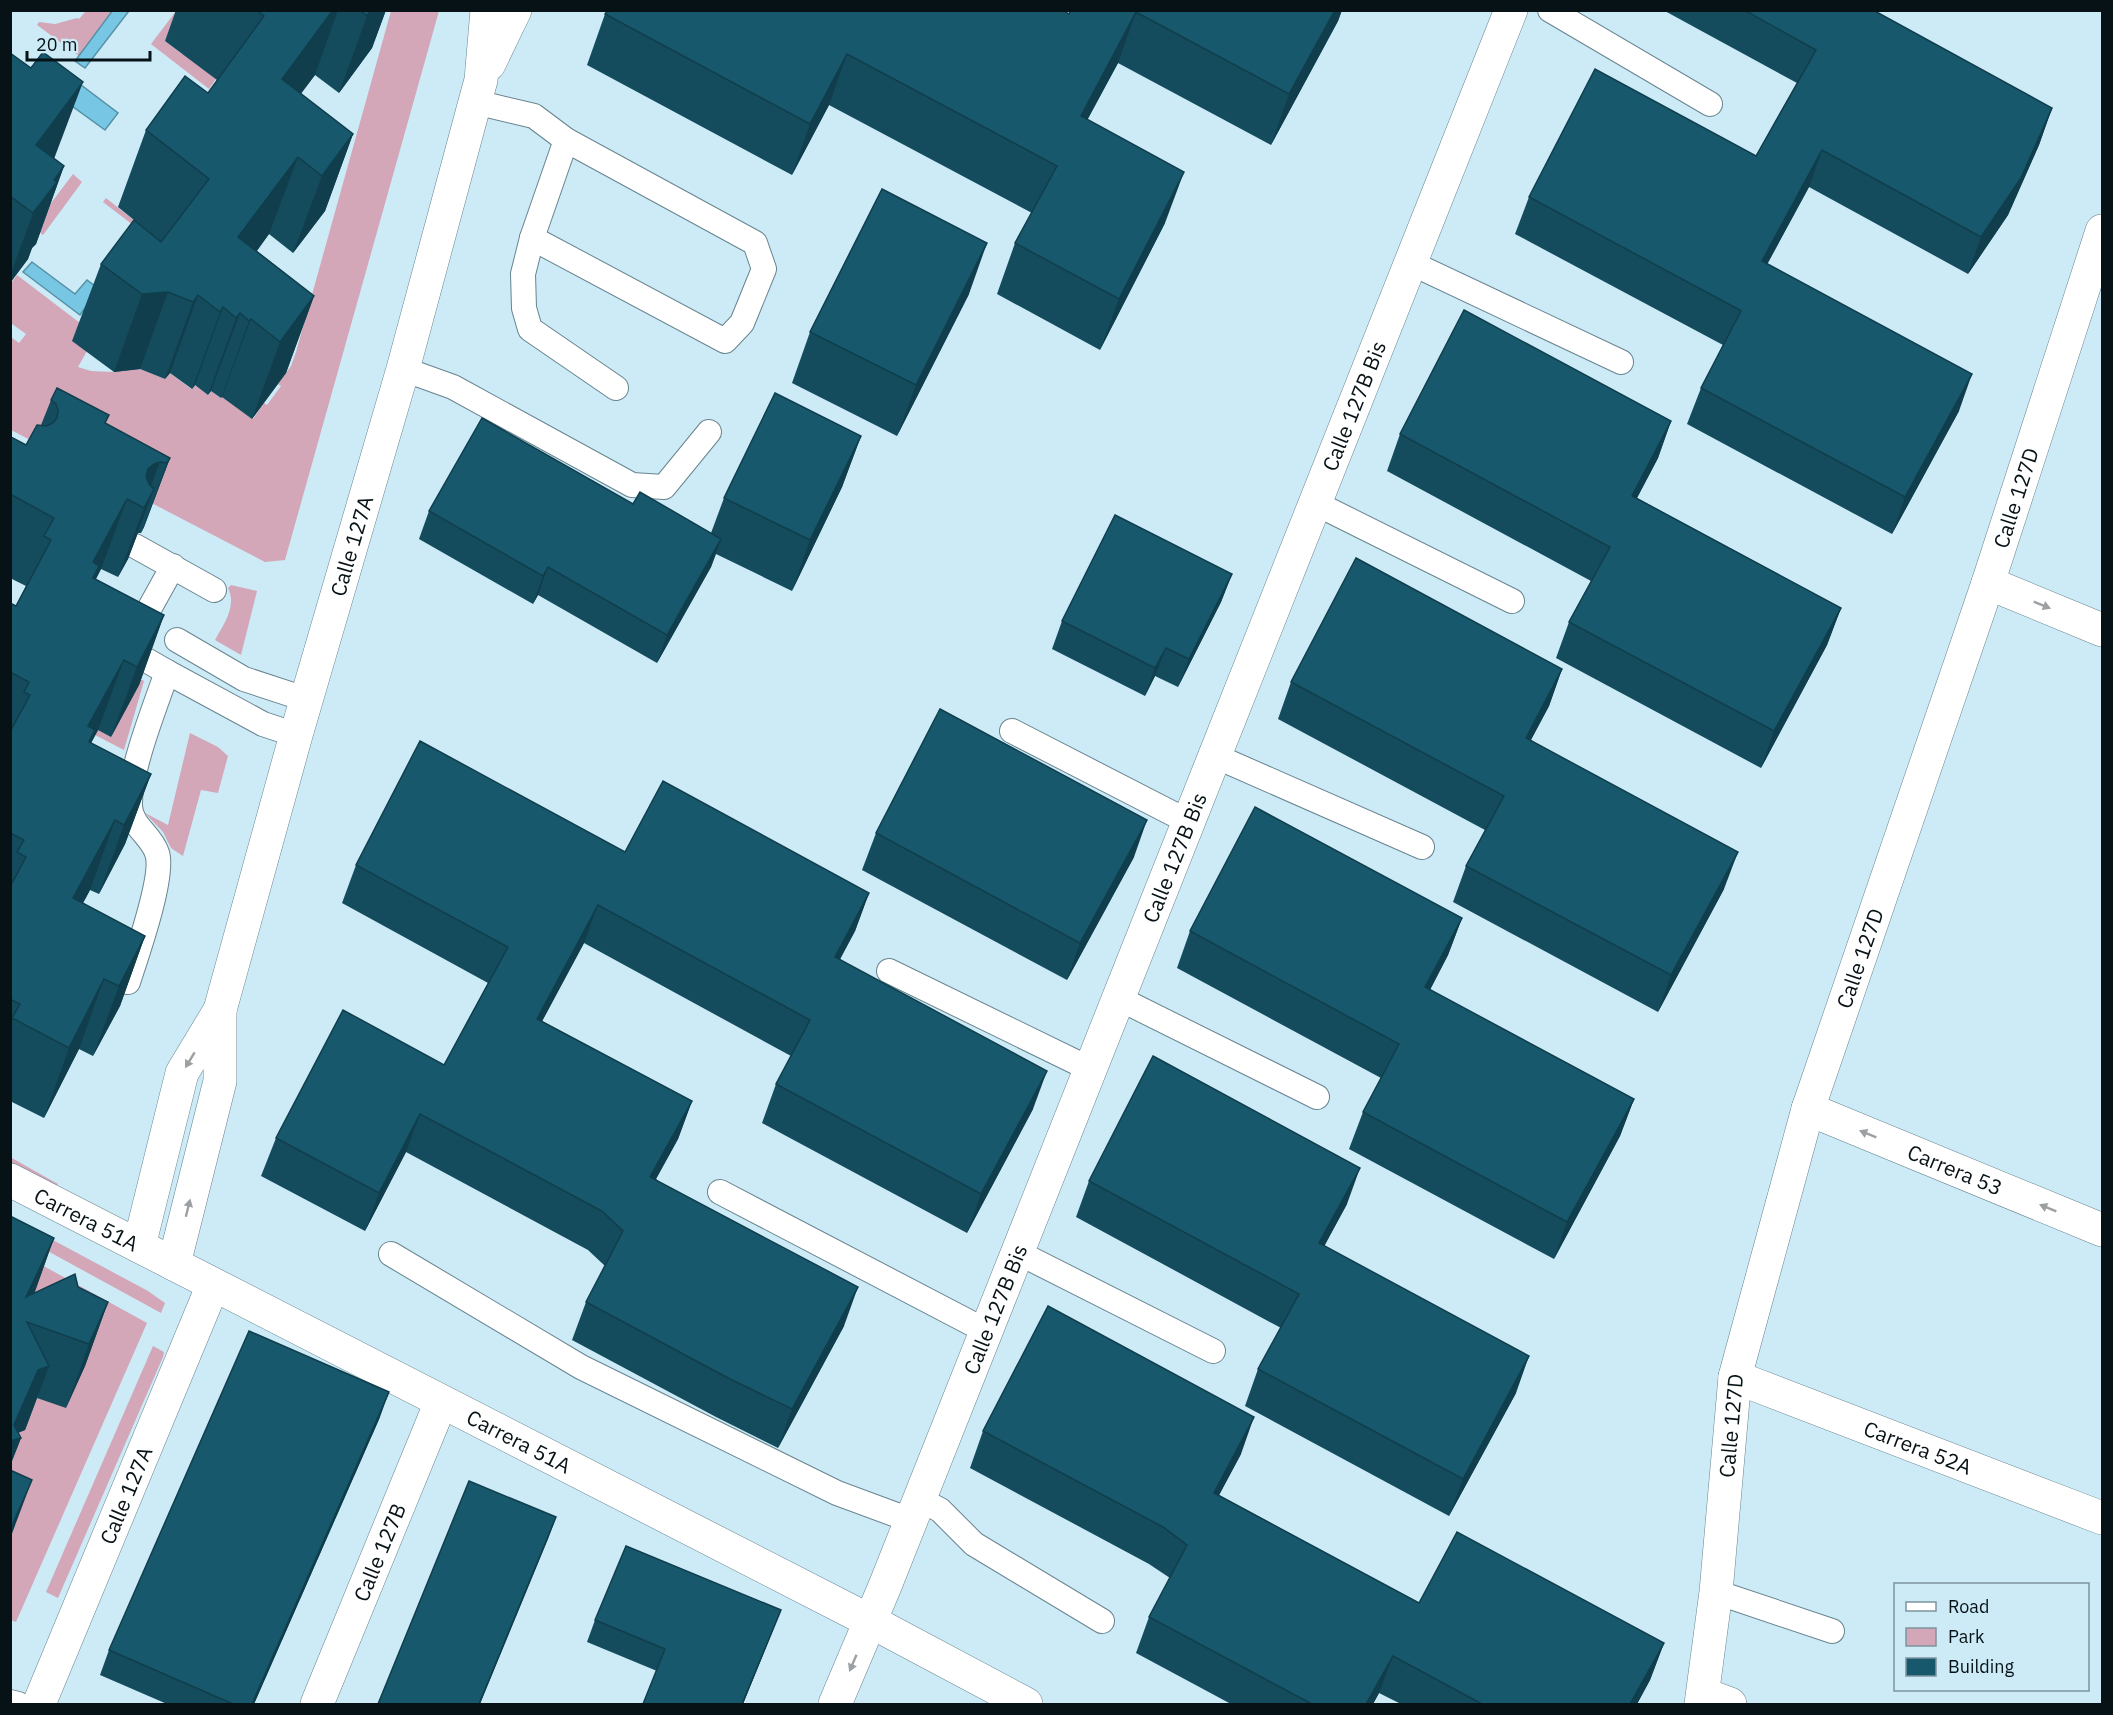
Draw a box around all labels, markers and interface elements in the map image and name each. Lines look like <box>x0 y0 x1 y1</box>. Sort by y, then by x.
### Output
scale bar <box>27 24 150 62</box>
text: 20 m <box>36 33 78 56</box>
street label: Calle 127B Bis <box>1315 337 1392 475</box>
street label: Calle 127D <box>1986 444 2045 552</box>
street label: Calle 127A <box>323 492 379 599</box>
one-way arrow <box>2033 601 2051 610</box>
street label: Calle 127B Bis <box>1136 788 1213 927</box>
street label: Calle 127D <box>1830 904 1890 1012</box>
one-way arrow <box>184 1052 195 1068</box>
one-way arrow <box>1859 1129 1877 1138</box>
street label: Carrera 53 <box>1903 1138 2007 1202</box>
street label: Carrera 51A <box>30 1181 143 1258</box>
one-way arrow <box>184 1198 194 1217</box>
one-way arrow <box>2039 1203 2057 1213</box>
street label: Calle 127B Bis <box>957 1240 1033 1378</box>
street label: Calle 127D <box>1712 1373 1749 1479</box>
street label: Carrera 51A <box>462 1403 576 1479</box>
street label: Carrera 52A <box>1860 1414 1976 1481</box>
street label: Calle 127A <box>93 1442 158 1548</box>
street label: Calle 127B <box>347 1499 412 1606</box>
legend <box>1894 1583 2089 1691</box>
text: Road <box>1948 1595 1989 1618</box>
text: Park <box>1948 1625 1985 1648</box>
one-way arrow <box>848 1654 857 1672</box>
text: Building <box>1948 1655 2015 1678</box>

